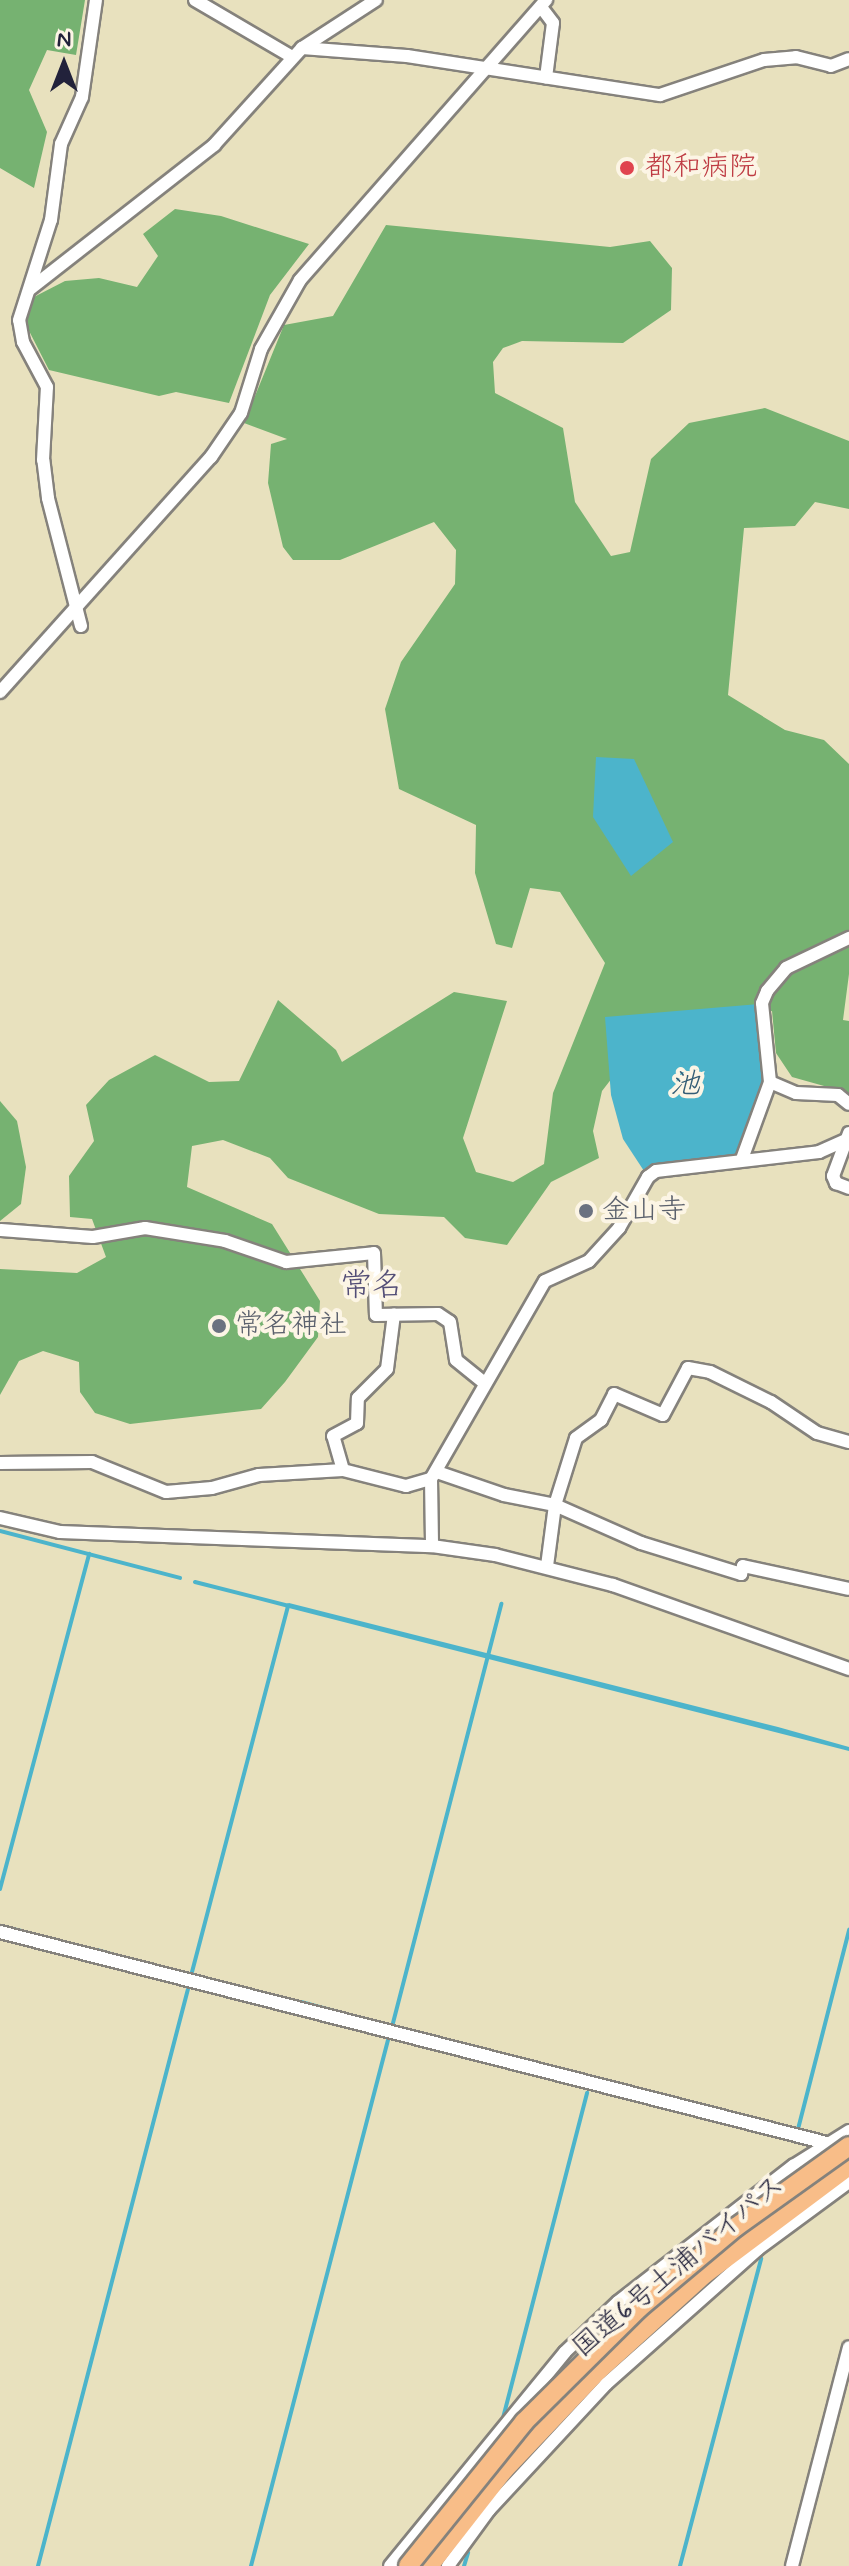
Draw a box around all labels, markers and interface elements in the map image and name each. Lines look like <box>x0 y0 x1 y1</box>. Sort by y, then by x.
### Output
north arrow <box>24 24 104 104</box>
text: N <box>57 26 71 54</box>
place label: 都和病院 <box>645 151 757 185</box>
marker: 都和病院 <box>616 157 638 179</box>
water label: 池 <box>670 1067 700 1103</box>
place label: 金山寺 <box>602 1194 686 1228</box>
marker: 金山寺 <box>577 1202 595 1220</box>
district label: 常名 <box>340 1267 404 1305</box>
place label: 常名神社 <box>235 1309 347 1343</box>
marker: 常名神社 <box>210 1317 228 1335</box>
street label: 国道6号土浦バイパス <box>566 2169 792 2365</box>

